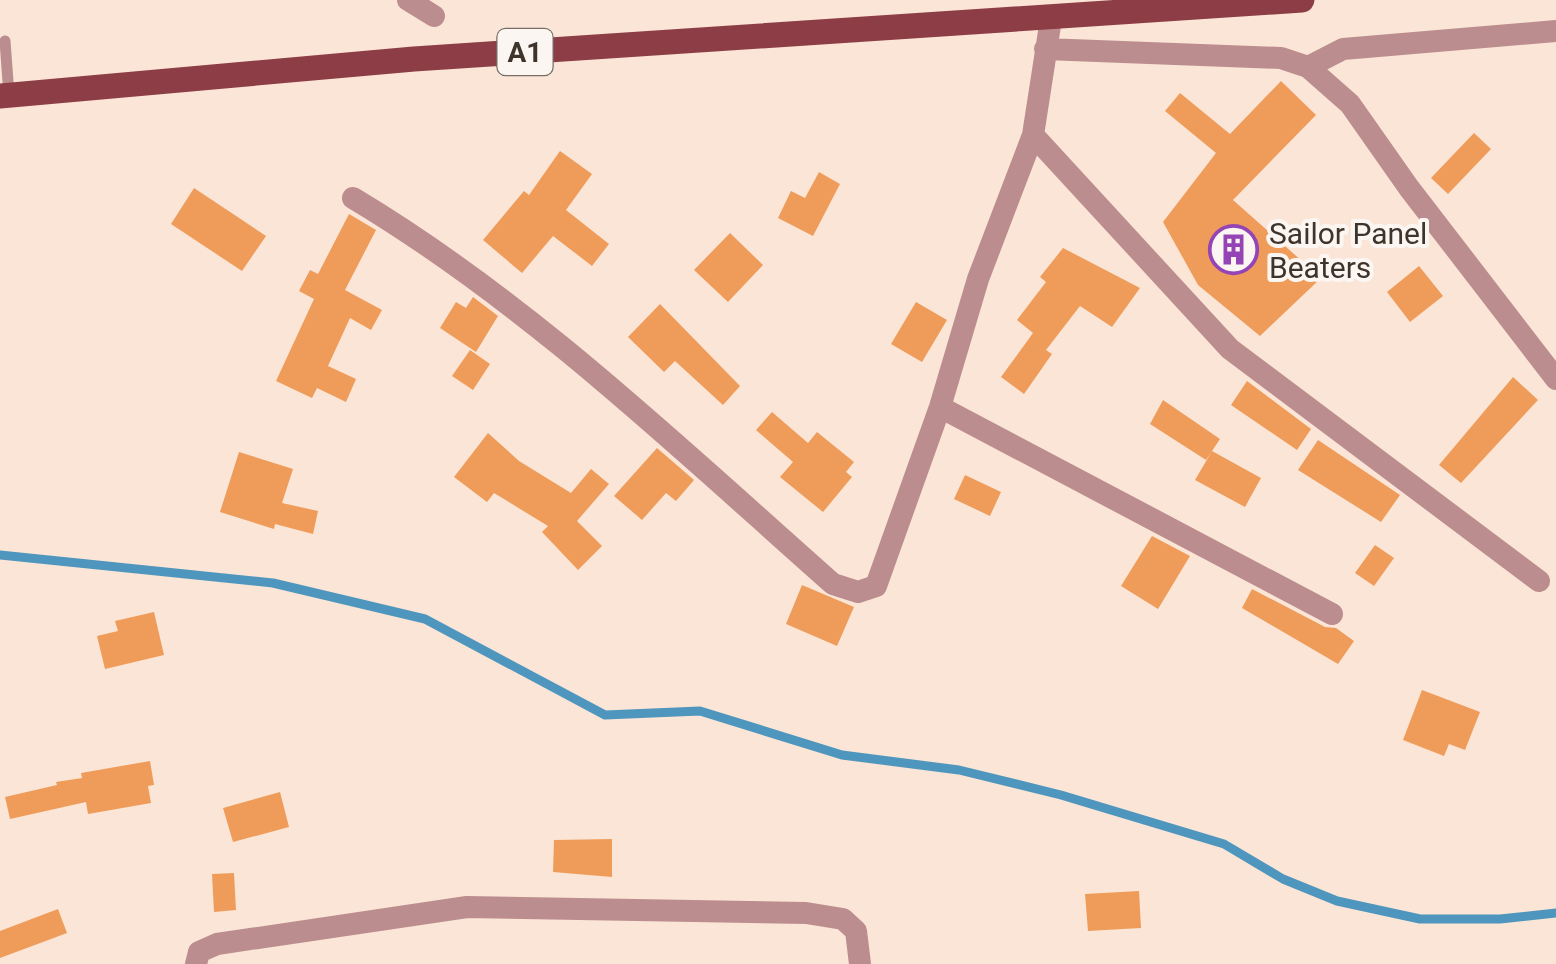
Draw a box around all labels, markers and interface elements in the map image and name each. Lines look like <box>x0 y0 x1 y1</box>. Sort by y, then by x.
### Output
road number: A1 <box>498 29 552 75</box>
place label: Sailor Panel Beaters <box>1269 216 1427 285</box>
building icon: Sailor Panel Beaters <box>1208 224 1260 276</box>

